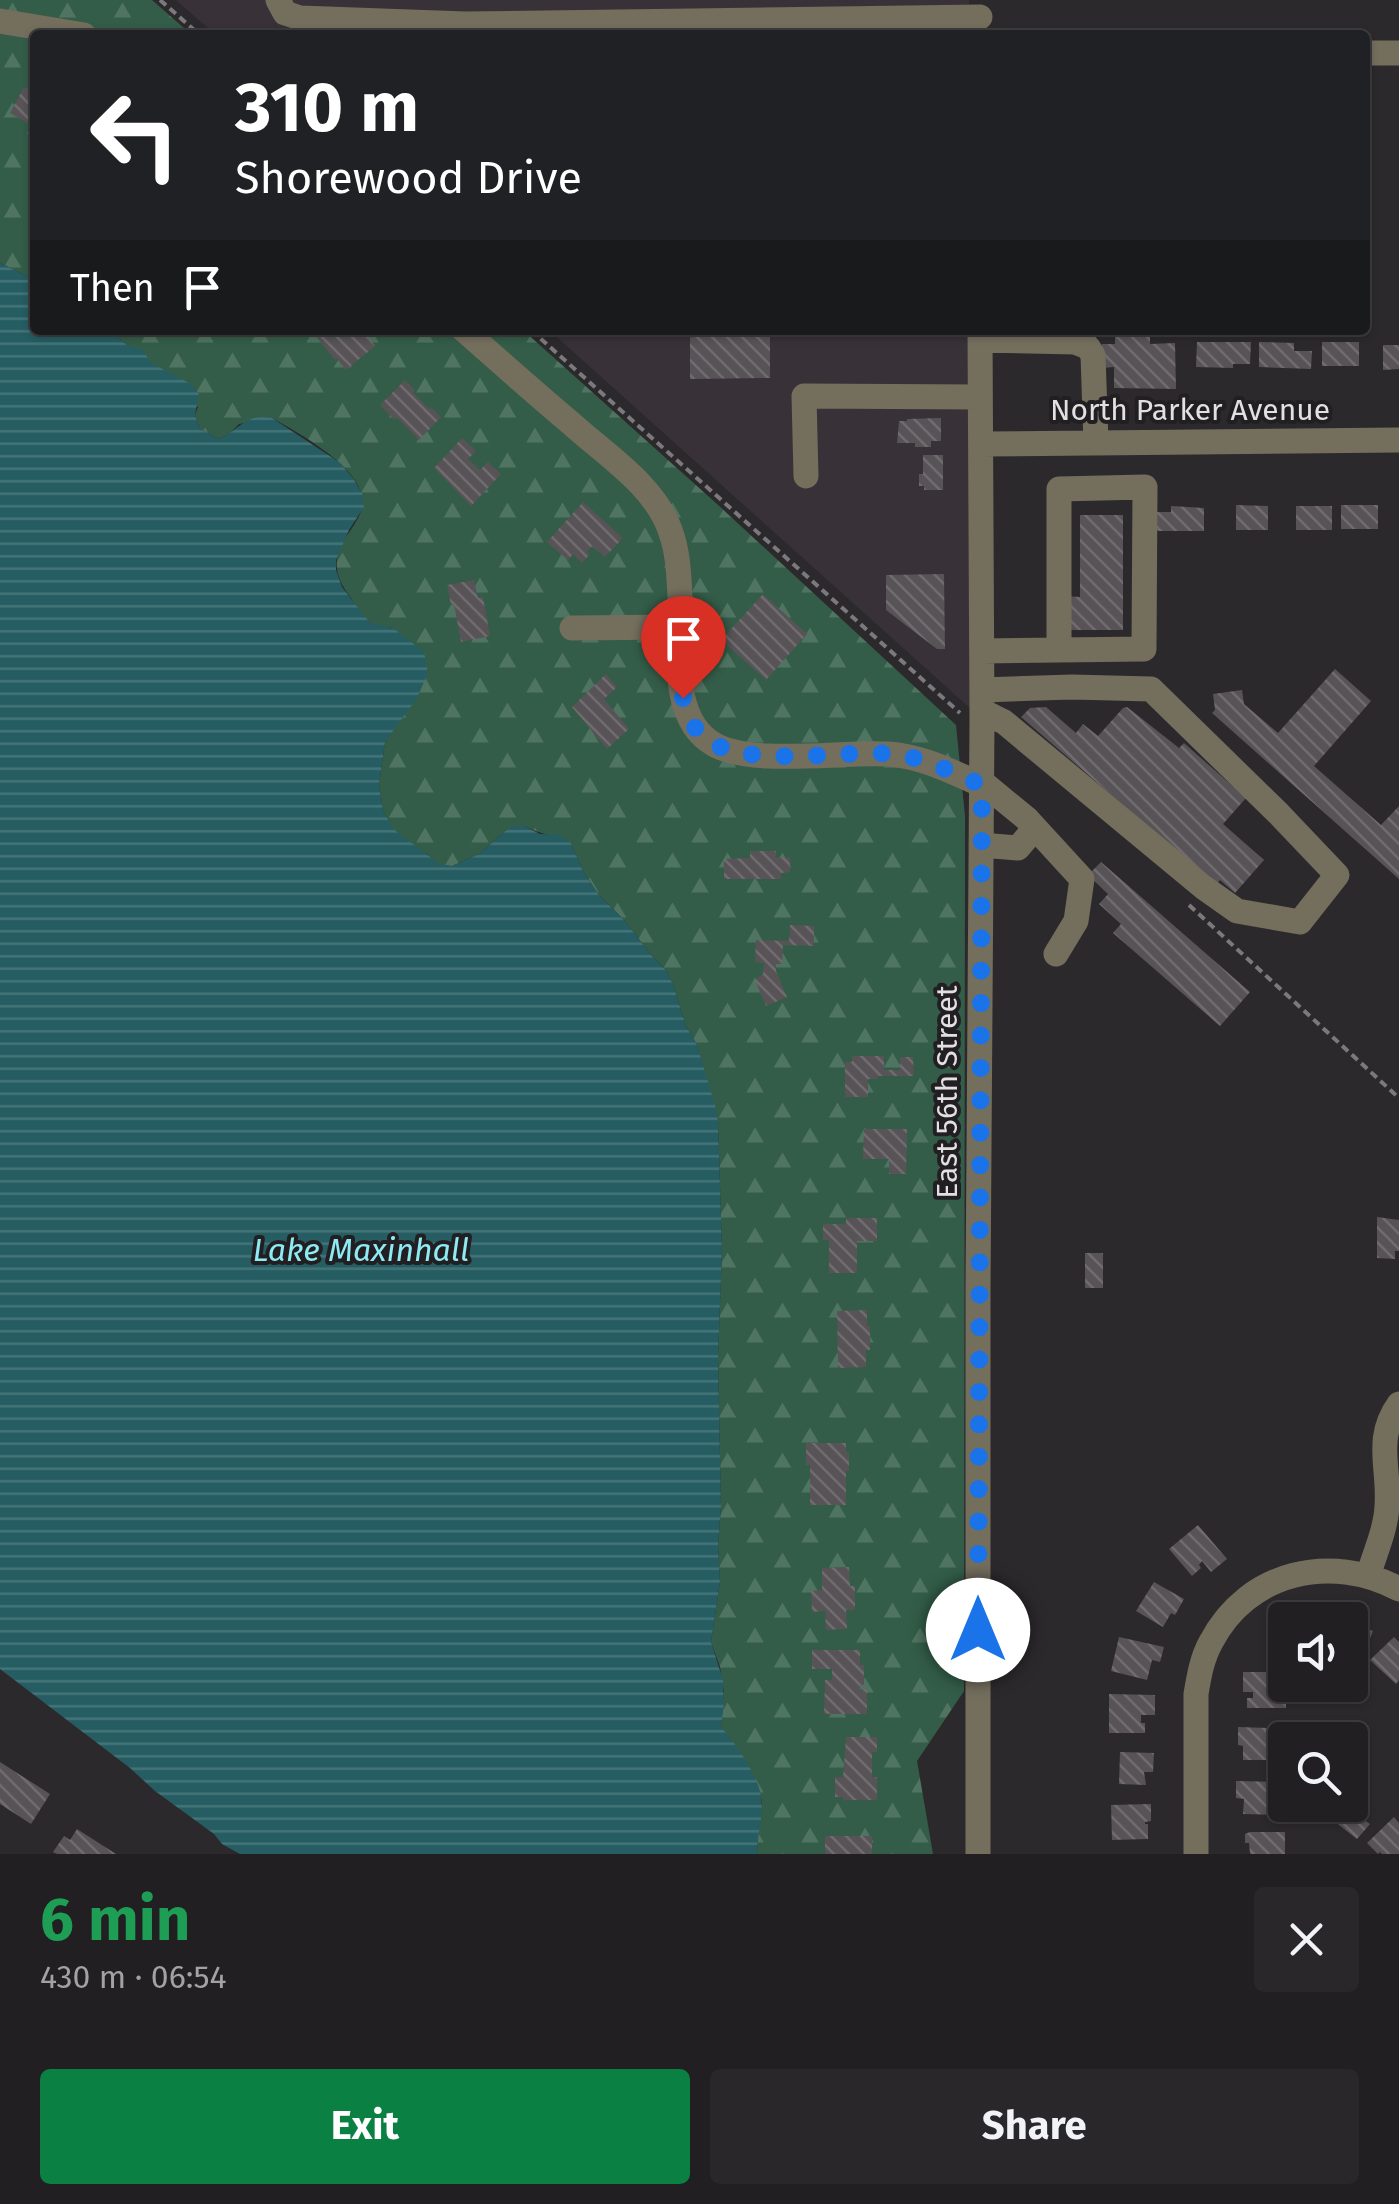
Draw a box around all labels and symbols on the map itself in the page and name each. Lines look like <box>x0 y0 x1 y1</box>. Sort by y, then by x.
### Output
street label: North Parker Avenue <box>1050 392 1330 428</box>
pin <box>641 596 726 699</box>
street label: East 56th Street <box>929 985 965 1199</box>
water label: Lake Maxinhall <box>253 1231 469 1269</box>
position arrow <box>926 1578 1030 1682</box>

